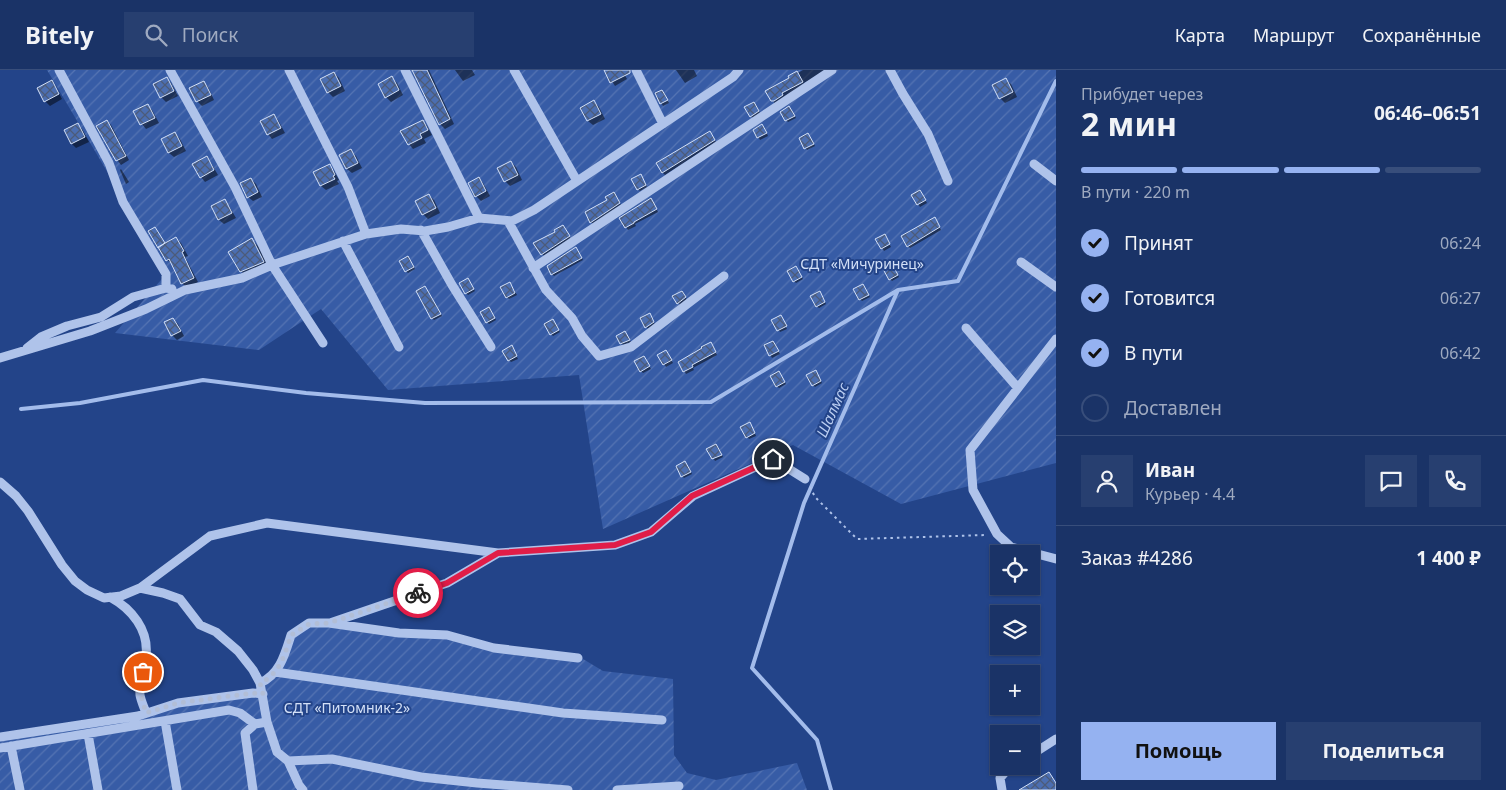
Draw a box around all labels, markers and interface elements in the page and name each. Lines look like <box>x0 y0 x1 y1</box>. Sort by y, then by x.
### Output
search box <box>124 12 474 57</box>
text: Bitely <box>25 18 94 51</box>
icon: search <box>142 21 170 49</box>
text: Поиск <box>182 22 238 48</box>
text: Карта <box>1175 23 1225 47</box>
text: Маршрут <box>1253 23 1334 47</box>
text: Сохранённые <box>1362 23 1481 47</box>
text: Прибудет через <box>1081 83 1203 105</box>
text: 06:46–06:51 <box>1374 100 1481 126</box>
text: 2 мин <box>1081 102 1177 145</box>
text: В пути · 220 m <box>1081 181 1190 203</box>
icon: check <box>1081 229 1109 257</box>
text: Принят <box>1124 230 1193 256</box>
text: 06:24 <box>1440 232 1481 254</box>
park label: СДТ «Мичуринец» <box>800 254 924 273</box>
icon: check <box>1081 284 1109 312</box>
text: Готовится <box>1124 285 1215 311</box>
text: 06:27 <box>1440 287 1481 309</box>
icon: check <box>1081 339 1109 367</box>
text: В пути <box>1124 340 1183 366</box>
text: 06:42 <box>1440 342 1481 364</box>
water label: Шалмас <box>811 379 853 440</box>
text: Доставлен <box>1124 395 1222 421</box>
pin <box>752 438 794 480</box>
icon: home <box>759 445 787 473</box>
button: person <box>1081 455 1133 507</box>
button: chat <box>1365 455 1417 507</box>
button: phone <box>1429 455 1481 507</box>
text: Иван <box>1145 457 1195 483</box>
text: Курьер · 4.4 <box>1145 483 1235 505</box>
map controls <box>990 545 1040 775</box>
button: locate <box>990 545 1040 595</box>
text: Заказ #4286 <box>1081 545 1193 571</box>
text: 1 400 ₽ <box>1416 545 1481 571</box>
courier <box>393 568 443 618</box>
icon: bike <box>404 579 432 607</box>
button: layers <box>990 605 1040 655</box>
pin <box>122 651 164 693</box>
icon: bag <box>129 658 157 686</box>
button: + <box>990 665 1040 715</box>
park label: СДТ «Питомник-2» <box>284 698 410 717</box>
button: Помощь <box>1081 722 1276 780</box>
button: Поделиться <box>1286 722 1481 780</box>
button: − <box>990 725 1040 775</box>

